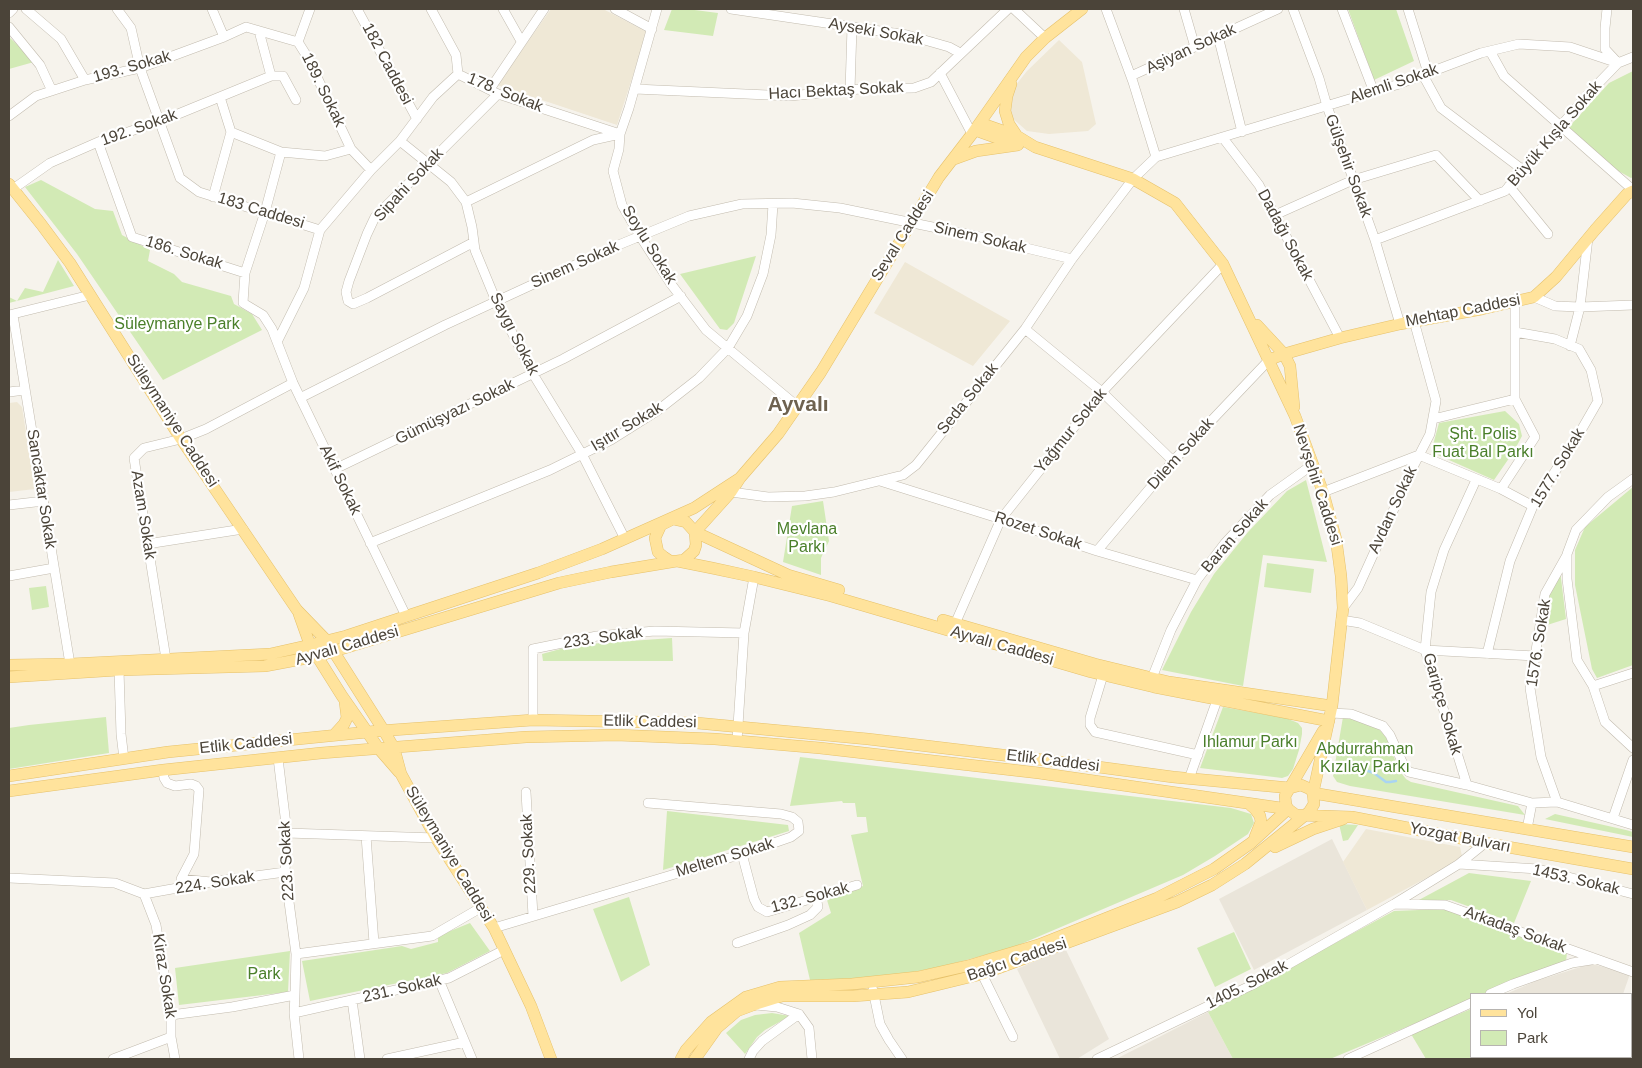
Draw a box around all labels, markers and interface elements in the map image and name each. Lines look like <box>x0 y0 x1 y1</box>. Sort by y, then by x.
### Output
street label: Ayseki Sokak <box>827 14 925 50</box>
street label: 182 Caddesi <box>357 20 417 108</box>
street label: Aşiyan Sokak <box>1143 20 1239 78</box>
street label: 193. Sokak <box>91 47 173 87</box>
street label: 189. Sokak <box>297 50 349 130</box>
street label: Alemli Sokak <box>1347 60 1441 108</box>
street label: 178. Sokak <box>464 69 546 117</box>
street label: Büyük Kışla Sokak <box>1504 77 1606 191</box>
street label: Hacı Bektaş Sokak <box>768 78 904 104</box>
street label: 192. Sokak <box>98 105 180 151</box>
street label: Gülşehir Sokak <box>1320 112 1376 220</box>
street label: Sipahi Sokak <box>370 144 448 226</box>
street label: Dadağı Sokak <box>1253 186 1317 284</box>
street label: Seval Caddesi <box>868 187 938 285</box>
street label: 183 Caddesi <box>215 189 307 233</box>
street label: Soylu Sokak <box>617 202 681 288</box>
street label: Sinem Sokak <box>932 218 1028 258</box>
street label: 186. Sokak <box>143 232 225 274</box>
street label: Sinem Sokak <box>528 237 622 293</box>
street label: Saygı Sokak <box>485 290 543 378</box>
street label: Mehtap Caddesi <box>1404 290 1522 332</box>
park label: Süleymanye Park <box>114 315 240 335</box>
street label: Süleymaniye Caddesi <box>122 351 222 491</box>
street label: Seda Sokak <box>933 359 1003 439</box>
street label: Gümüşyazı Sokak <box>392 375 518 449</box>
street label: Yağmur Sokak <box>1031 385 1111 477</box>
district label: Ayvalı <box>767 392 829 418</box>
street label: Işıtır Sokak <box>588 398 666 456</box>
street label: Dilem Sokak <box>1144 414 1218 494</box>
street label: Nevşehir Caddesi <box>1288 422 1346 548</box>
park label: Şht. Polis Fuat Bal Parkı <box>1432 425 1534 463</box>
street label: 1577. Sokak <box>1527 425 1589 511</box>
street label: Sancaktar Sokak <box>22 428 60 550</box>
street label: Akif Sokak <box>315 442 365 518</box>
street label: Avdan Sokak <box>1364 463 1422 557</box>
street label: Azam Sokak <box>126 469 160 561</box>
street label: Baran Sokak <box>1198 495 1272 577</box>
street label: Rozet Sokak <box>992 508 1084 554</box>
park label: Mevlana Parkı <box>777 520 837 558</box>
street label: 1576. Sokak <box>1523 598 1555 688</box>
street label: Ayvalı Caddesi <box>293 622 401 670</box>
street label: Ayvalı Caddesi <box>948 622 1056 670</box>
street label: 233. Sokak <box>562 623 644 653</box>
street label: Garipçe Sokak <box>1418 651 1466 757</box>
street label: Etlik Caddesi <box>603 712 697 732</box>
street label: Etlik Caddesi <box>199 730 293 758</box>
park label: Ihlamur Parkı <box>1202 733 1298 753</box>
park label: Abdurrahman Kızılay Parkı <box>1317 740 1413 778</box>
street label: Etlik Caddesi <box>1005 746 1101 776</box>
street label: Süleymaniye Caddesi <box>401 783 497 925</box>
street label: 229. Sokak <box>517 814 541 894</box>
street label: Yozgat Bulvarı <box>1408 819 1512 857</box>
street label: 223. Sokak <box>275 821 299 901</box>
street label: Meltem Sokak <box>674 834 776 882</box>
street label: 1453. Sokak <box>1531 861 1621 899</box>
street label: 224. Sokak <box>174 867 256 899</box>
street label: 132. Sokak <box>769 878 851 918</box>
street label: Arkadaş Sokak <box>1461 903 1569 957</box>
street label: Kiraz Sokak <box>148 932 180 1020</box>
street label: Bağcı Caddesi <box>965 934 1069 986</box>
street label: 1405. Sokak <box>1203 956 1291 1014</box>
park label: Park <box>248 965 280 985</box>
street label: 231. Sokak <box>361 971 443 1007</box>
legend <box>1470 993 1632 1058</box>
text: Yol <box>1517 1004 1537 1021</box>
text: Park <box>1517 1029 1548 1046</box>

